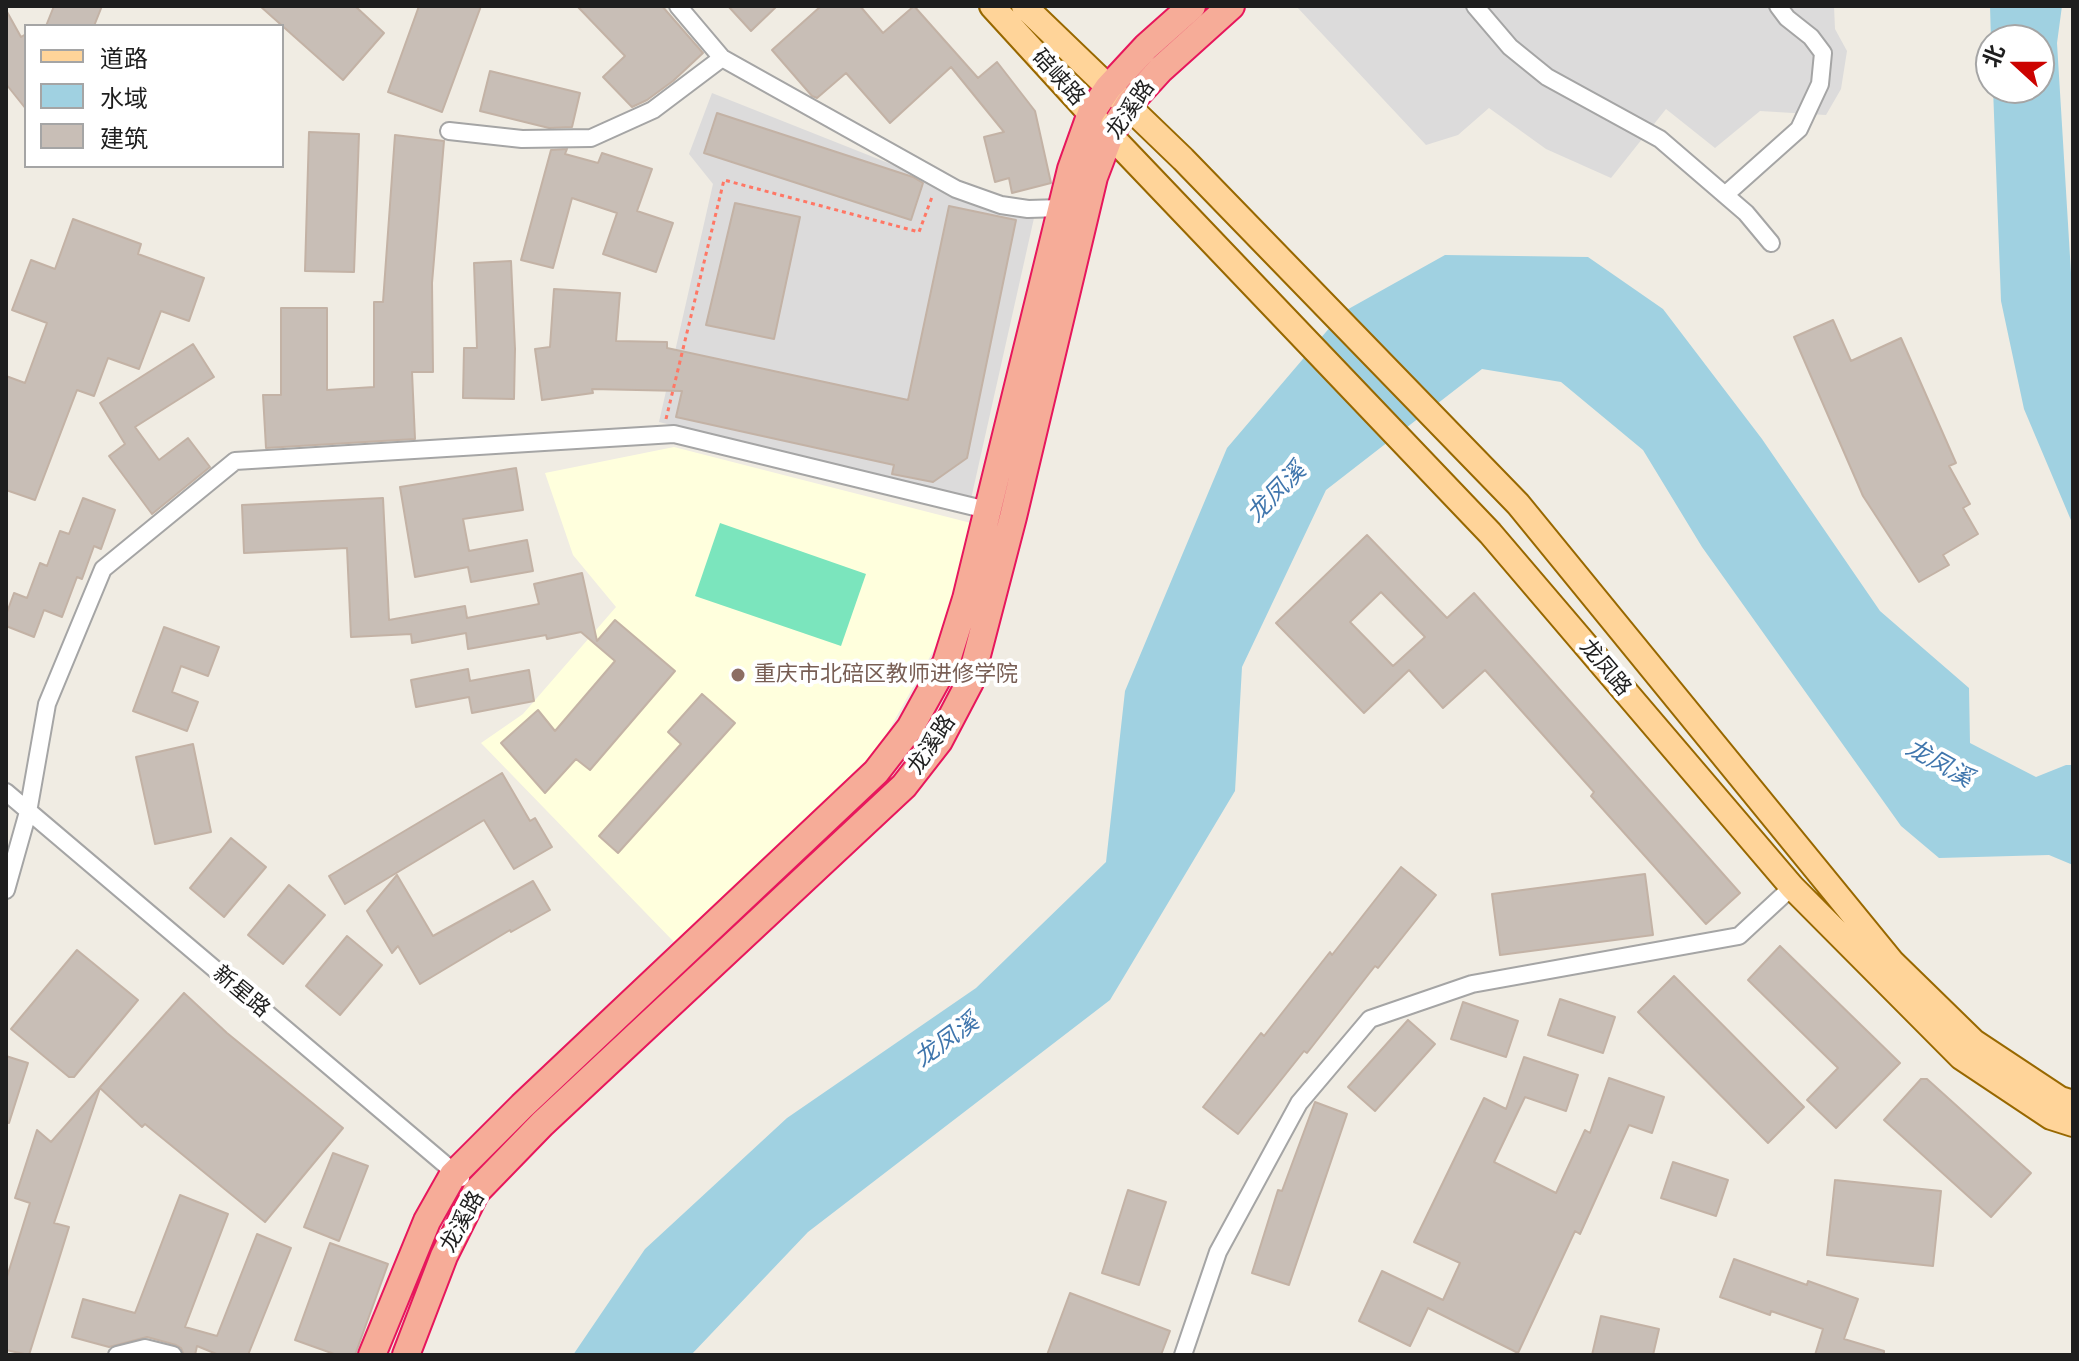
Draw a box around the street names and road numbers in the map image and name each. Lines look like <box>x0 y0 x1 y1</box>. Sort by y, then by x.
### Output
street label: 碚峡路 <box>1026 45 1090 111</box>
street label: 龙溪路 <box>1101 75 1161 145</box>
street label: 龙凤路 <box>1574 634 1636 702</box>
street label: 龙溪路 <box>903 710 961 780</box>
street label: 新星路 <box>207 961 275 1023</box>
street label: 龙溪路 <box>435 1187 491 1257</box>

